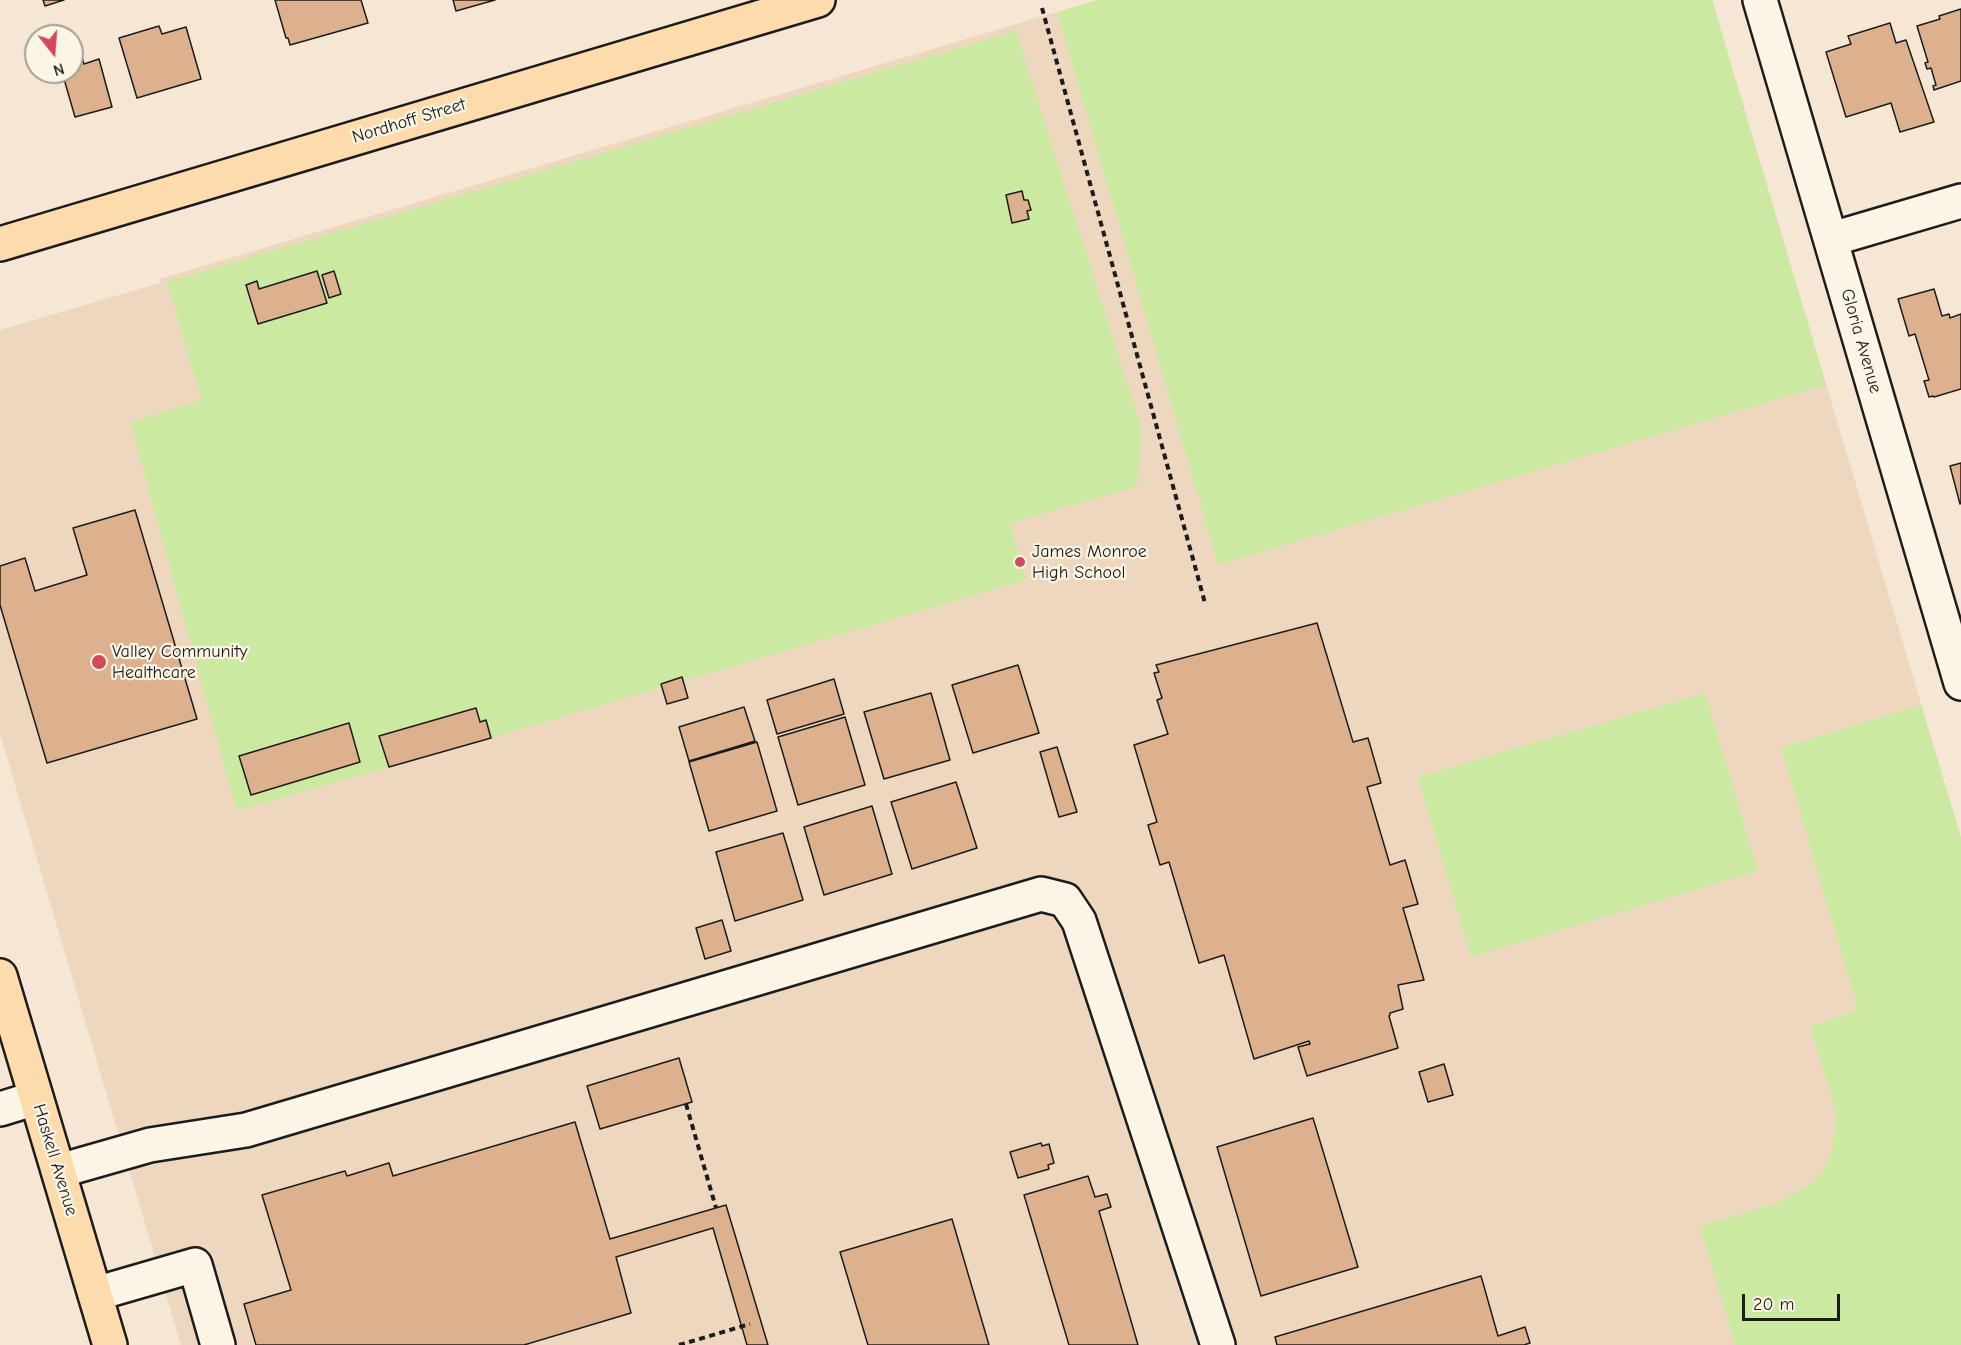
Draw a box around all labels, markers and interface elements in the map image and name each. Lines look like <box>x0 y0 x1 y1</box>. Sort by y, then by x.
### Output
north arrow <box>24 24 84 84</box>
text: N <box>51 59 66 79</box>
street label: Nordhoff Street <box>350 93 468 149</box>
street label: Gloria Avenue <box>1836 286 1886 396</box>
place label: James Monroe High School <box>1032 541 1147 584</box>
marker: James Monroe High School <box>1013 555 1027 569</box>
place label: Valley Community Healthcare <box>112 641 248 684</box>
marker: Valley Community Healthcare <box>90 653 108 671</box>
street label: Haskell Avenue <box>28 1101 82 1219</box>
scale bar <box>1745 1282 1842 1320</box>
text: 20 m <box>1753 1294 1794 1315</box>

